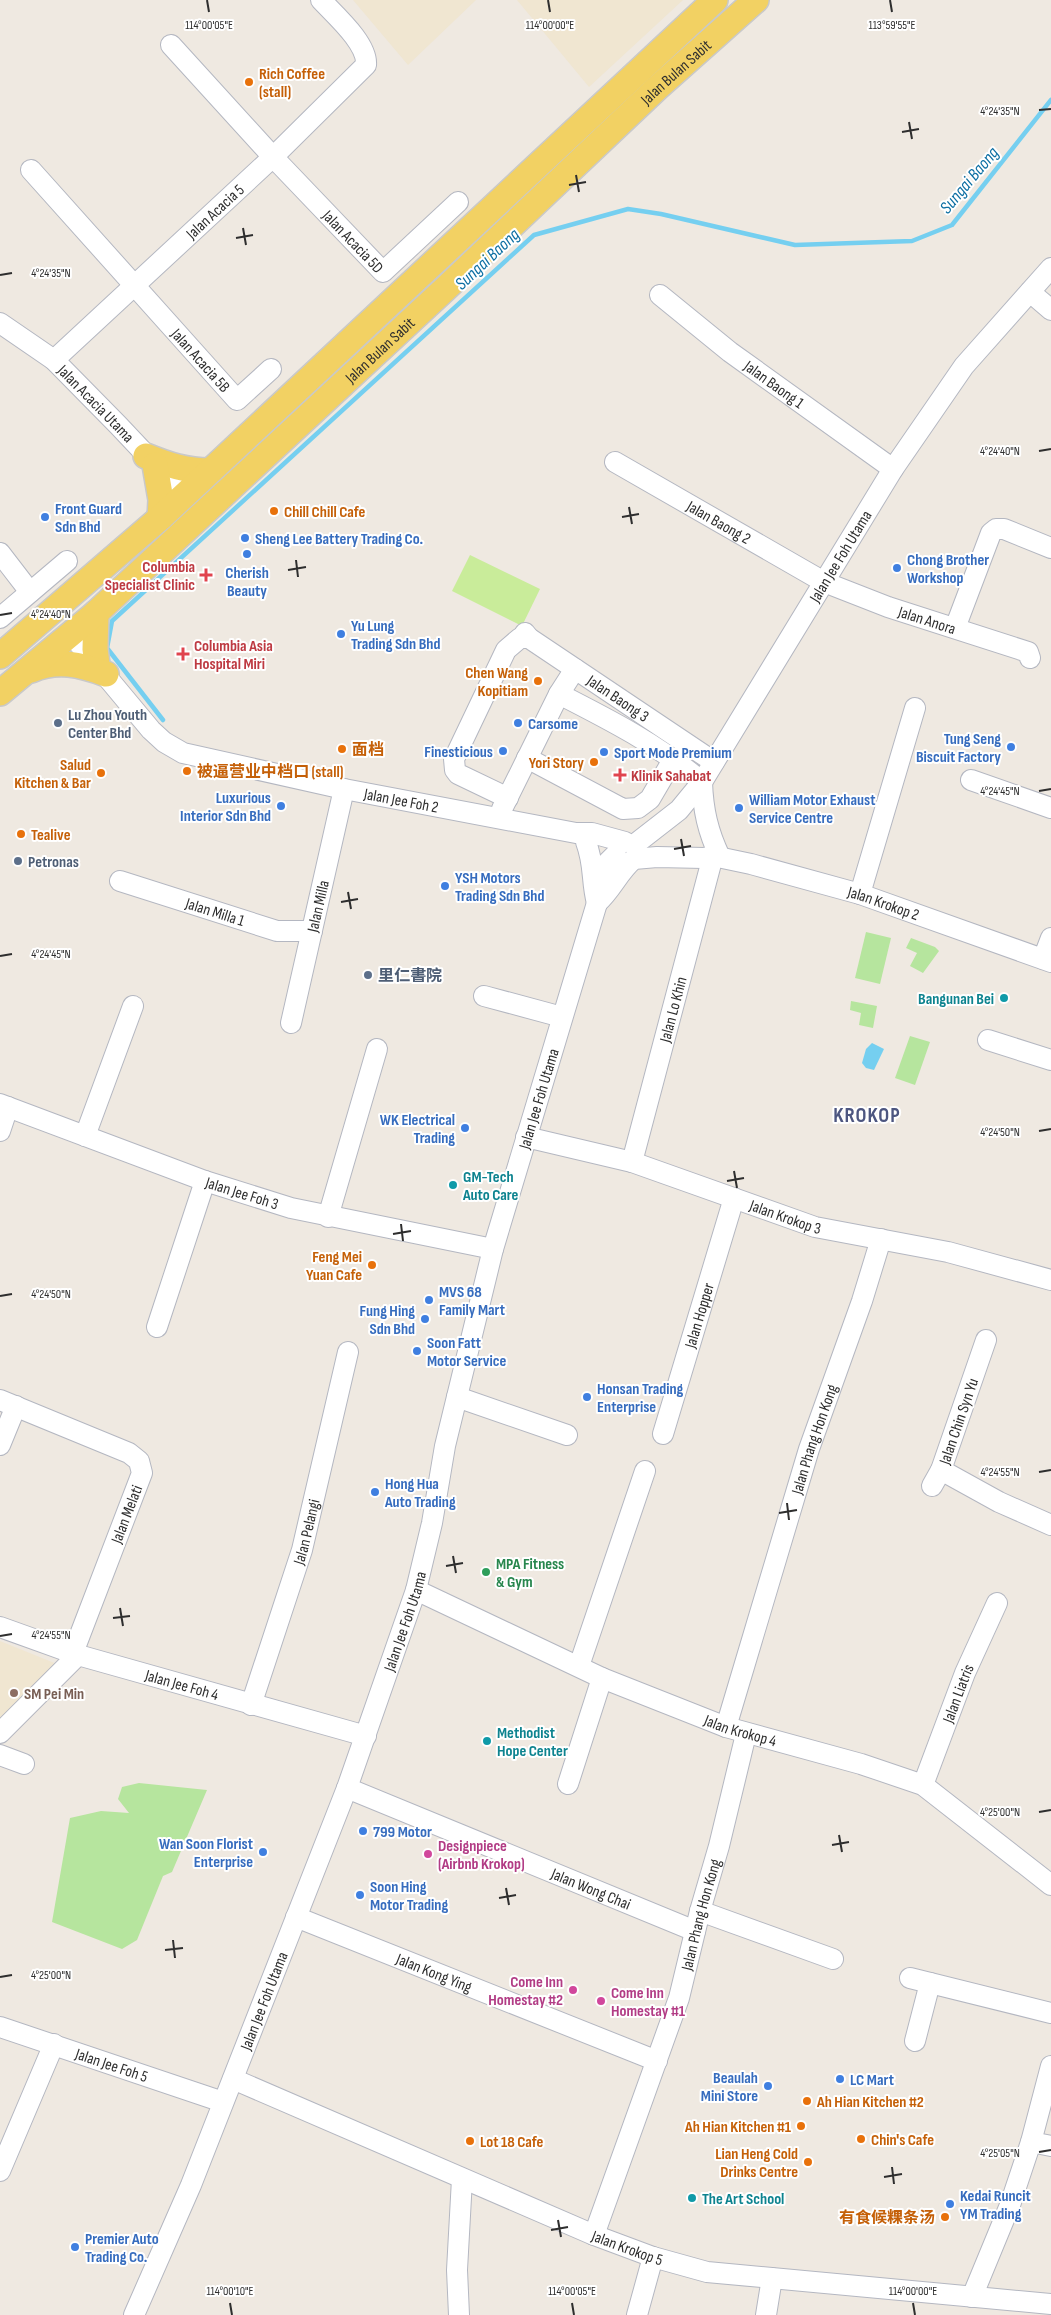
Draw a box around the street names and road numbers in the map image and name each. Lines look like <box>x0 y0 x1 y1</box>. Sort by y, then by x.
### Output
street label: Jalan Bulan Sabit <box>637 36 716 110</box>
street label: Jalan Acacia 5 <box>182 181 248 244</box>
street label: Jalan Acacia 5D <box>317 206 387 278</box>
street label: Jalan Bulan Sabit <box>341 314 419 388</box>
street label: Jalan Acacia 5B <box>166 324 233 397</box>
street label: Jalan Baong 1 <box>739 357 808 413</box>
street label: Jalan Acacia Utama <box>53 361 137 447</box>
street label: Jalan Baong 2 <box>682 497 754 549</box>
street label: Jalan Jee Foh Utama <box>805 507 876 607</box>
street label: Jalan Anora <box>895 603 958 639</box>
street label: Jalan Baong 3 <box>582 671 652 727</box>
street label: Jalan Jee Foh 2 <box>361 785 440 818</box>
street label: Jalan Milla <box>304 879 334 935</box>
street label: Jalan Krokop 2 <box>845 883 921 925</box>
street label: Jalan Milla 1 <box>182 894 247 931</box>
street label: Jalan Lo Khin <box>656 975 692 1045</box>
street label: Jalan Jee Foh Utama <box>515 1046 564 1152</box>
street label: Jalan Jee Foh 3 <box>202 1173 281 1214</box>
street label: Jalan Krokop 3 <box>746 1196 823 1239</box>
street label: Jalan Hopper <box>681 1280 719 1352</box>
street label: Jalan Chin Syn Yu <box>935 1376 983 1468</box>
street label: Jalan Phang Hon Kong <box>788 1382 842 1498</box>
street label: Jalan Melati <box>107 1483 147 1547</box>
street label: Jalan Pelangi <box>290 1497 325 1568</box>
street label: Jalan Jee Foh Utama <box>380 1570 431 1675</box>
street label: Jalan Liatris <box>939 1661 979 1727</box>
street label: Jalan Jee Foh 4 <box>142 1666 221 1705</box>
street label: Jalan Krokop 4 <box>700 1711 779 1751</box>
street label: Jalan Phang Hon Kong <box>678 1857 726 1973</box>
street label: Jalan Wong Chai <box>547 1865 633 1915</box>
street label: Jalan Jee Foh Utama <box>237 1949 293 2054</box>
street label: Jalan Kong Ying <box>392 1950 474 1997</box>
street label: Jalan Jee Foh 5 <box>72 2045 150 2087</box>
street label: Jalan Krokop 5 <box>588 2227 665 2270</box>

